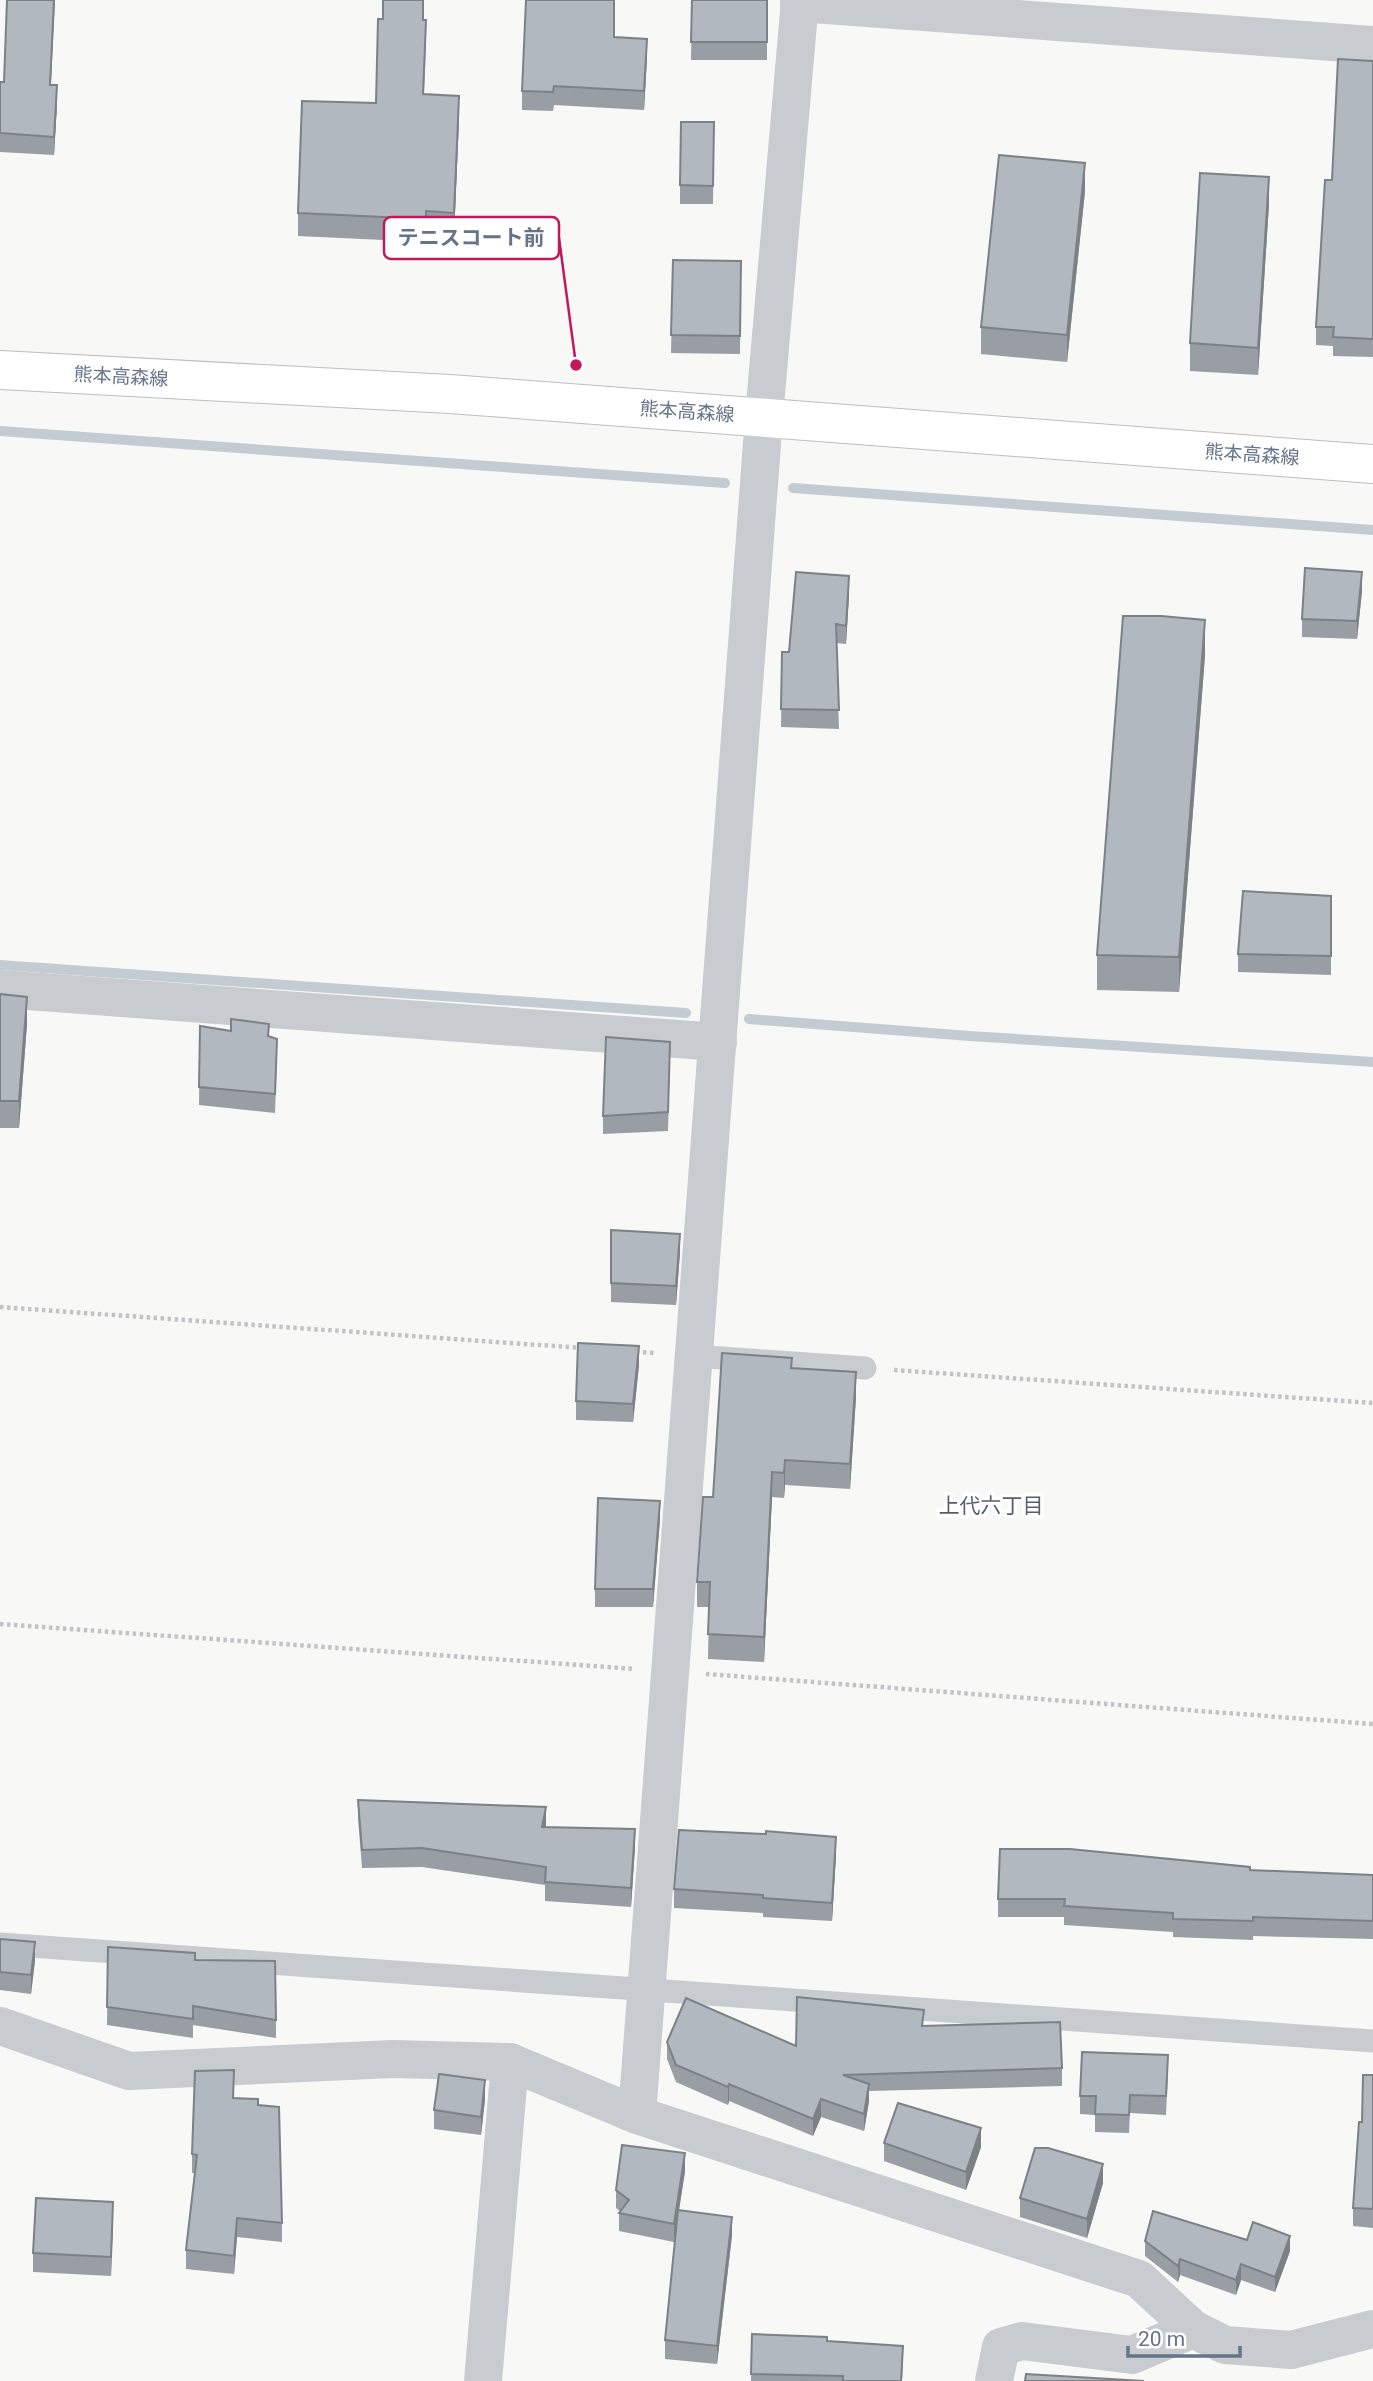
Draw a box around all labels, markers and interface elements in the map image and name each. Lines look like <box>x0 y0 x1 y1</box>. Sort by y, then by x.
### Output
callout: テニスコート前 <box>384 217 559 259</box>
text: テニスコート前 <box>398 226 545 250</box>
street label: 熊本高森線 <box>73 363 169 390</box>
street label: 熊本高森線 <box>639 397 735 426</box>
street label: 熊本高森線 <box>1204 440 1300 469</box>
district label: 上代六丁目 <box>939 1494 1044 1518</box>
scale bar <box>1128 2314 1240 2358</box>
text: 20 m <box>1138 2327 1185 2351</box>

